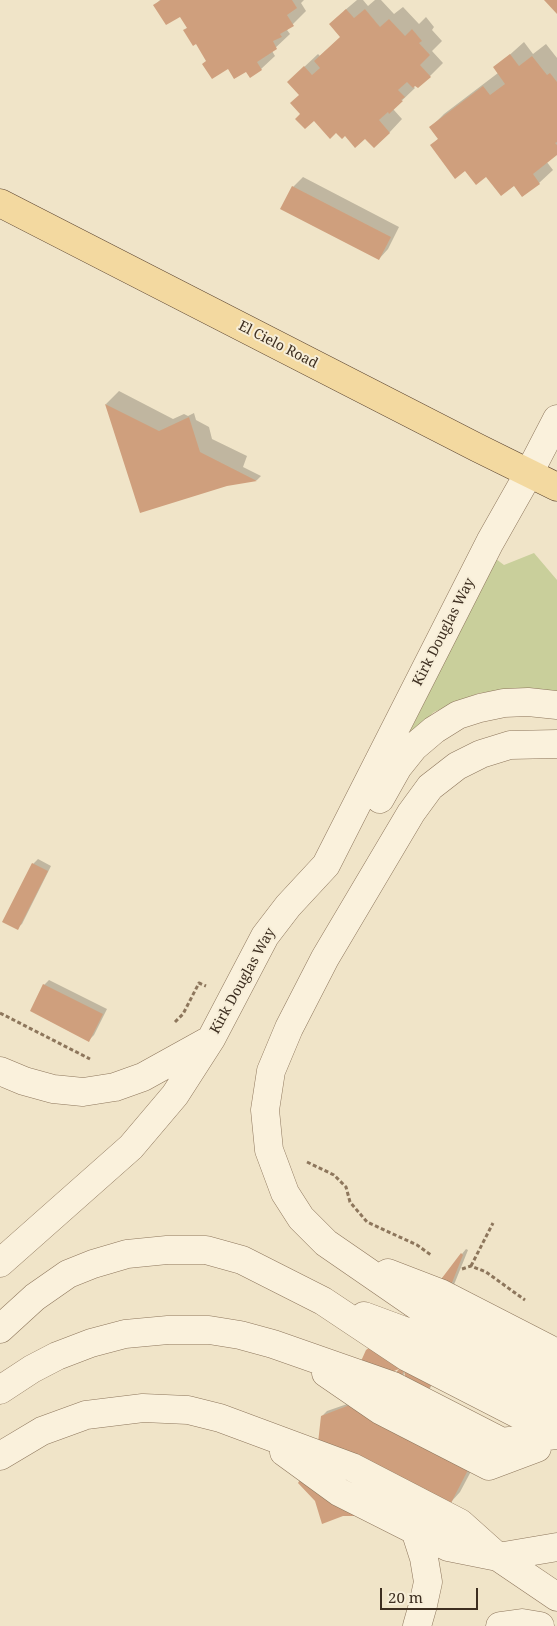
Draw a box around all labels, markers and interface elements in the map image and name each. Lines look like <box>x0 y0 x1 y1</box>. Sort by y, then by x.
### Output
street label: El Cielo Road <box>235 318 321 372</box>
street label: Kirk Douglas Way <box>410 575 478 689</box>
street label: Kirk Douglas Way <box>207 925 279 1037</box>
scale bar <box>382 1578 480 1610</box>
text: 20 m <box>388 1587 423 1607</box>

